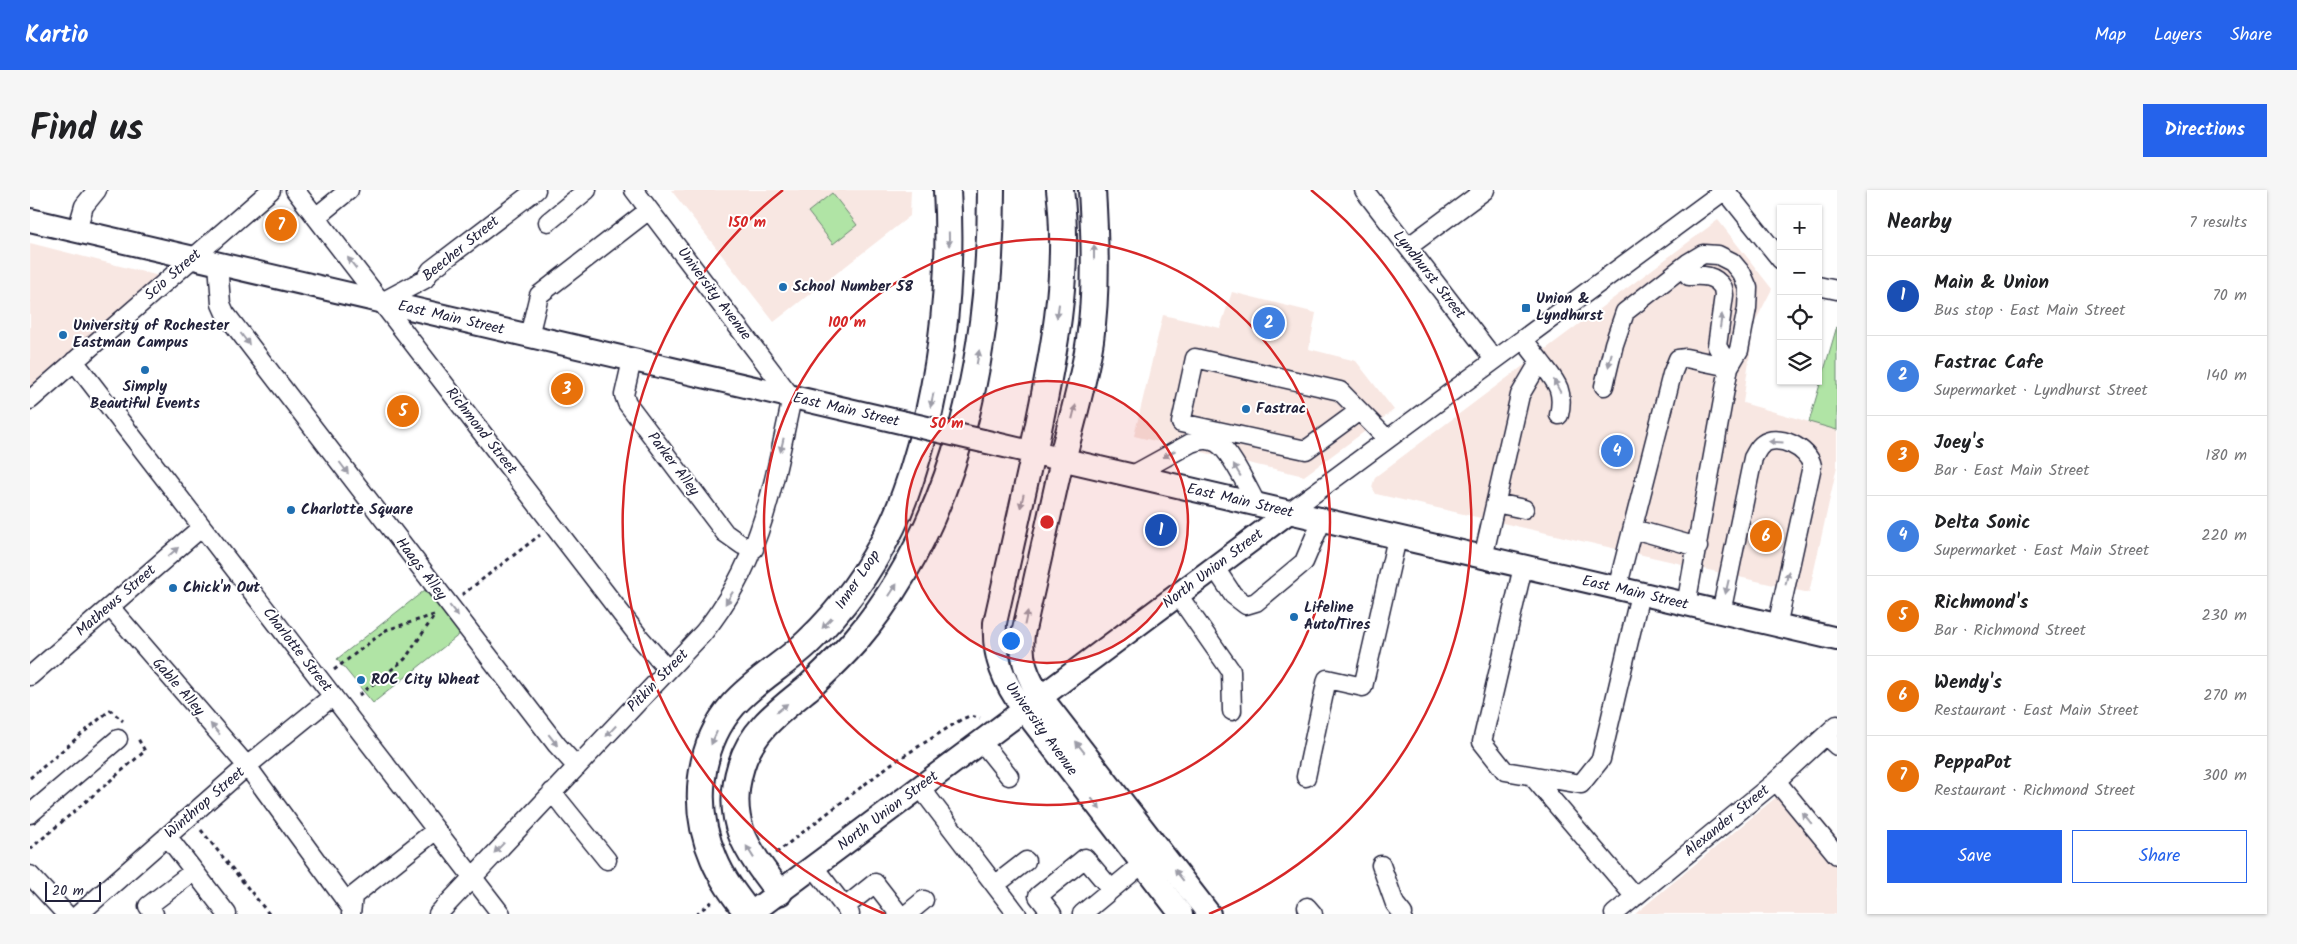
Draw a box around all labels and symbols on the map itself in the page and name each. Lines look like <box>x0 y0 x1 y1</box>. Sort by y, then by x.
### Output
pin: 7 <box>265 206 297 244</box>
street label: Beecher Street <box>417 210 505 288</box>
text: 150 m <box>728 211 766 235</box>
street label: Lyndhurst Street <box>1387 225 1472 325</box>
one-way arrow <box>945 231 953 247</box>
street label: University Avenue <box>671 242 757 346</box>
street label: Scio Street <box>139 243 207 307</box>
one-way arrow <box>1090 244 1098 260</box>
one-way arrow <box>346 257 357 270</box>
place label: School Number 58 <box>793 275 913 299</box>
marker: School Number 58 <box>777 281 789 293</box>
place label: Union & Lyndhurst <box>1536 287 1604 328</box>
street label: East Main Street <box>395 294 507 342</box>
marker: Union & Lyndhurst <box>1520 302 1532 314</box>
one-way arrow <box>1054 303 1062 319</box>
pin: 2 <box>1253 304 1285 342</box>
text: 100 m <box>828 311 866 335</box>
one-way arrow <box>1717 313 1725 329</box>
place label: University of Rochester Eastman Campus <box>73 314 230 355</box>
marker: University of Rochester Eastman Campus <box>57 329 69 341</box>
one-way arrow <box>240 332 251 345</box>
one-way arrow <box>975 348 983 364</box>
one-way arrow <box>1606 352 1614 367</box>
marker: Simply Beautiful Events <box>139 364 151 376</box>
pin: 3 <box>551 370 583 408</box>
place label: Simply Beautiful Events <box>90 375 200 416</box>
one-way arrow <box>1553 379 1561 394</box>
street label: Richmond Street <box>439 382 523 480</box>
street label: East Main Street <box>790 386 902 434</box>
pin: 5 <box>387 392 419 430</box>
one-way arrow <box>927 392 935 408</box>
place label: Fastrac <box>1256 397 1306 421</box>
marker: Fastrac <box>1240 403 1252 415</box>
one-way arrow <box>1070 405 1078 420</box>
text: 50 m <box>929 412 964 436</box>
street label: Parker Alley <box>641 427 706 502</box>
pin: 4 <box>1601 432 1633 470</box>
one-way arrow <box>777 438 785 454</box>
one-way arrow <box>1768 438 1784 446</box>
one-way arrow <box>1163 450 1176 459</box>
one-way arrow <box>339 461 349 475</box>
one-way arrow <box>1232 463 1241 476</box>
street label: East Main Street <box>1184 477 1296 525</box>
one-way arrow <box>1018 493 1026 508</box>
place label: Charlotte Square <box>301 498 414 522</box>
marker: Charlotte Square <box>285 504 297 516</box>
pin: 1 <box>1145 511 1177 549</box>
centre of rings <box>1038 513 1056 531</box>
pin: 6 <box>1750 517 1782 555</box>
street label: North Union Street <box>1157 523 1269 615</box>
street label: Haags Alley <box>389 532 453 607</box>
street label: Inner Loop <box>829 545 887 615</box>
one-way arrow <box>166 547 179 558</box>
street label: Mathews Street <box>70 559 162 643</box>
street label: East Main Street <box>1579 569 1691 617</box>
one-way arrow <box>1783 571 1791 586</box>
place label: Chick'n Out <box>183 576 260 600</box>
one-way arrow <box>1723 579 1731 594</box>
marker: Chick'n Out <box>167 582 179 594</box>
one-way arrow <box>888 583 898 597</box>
one-way arrow <box>724 591 733 604</box>
place label: Lifeline Auto/Tires <box>1304 596 1370 637</box>
street label: Charlotte Street <box>256 602 338 698</box>
one-way arrow <box>448 604 459 617</box>
one-way arrow <box>1022 611 1030 626</box>
marker: Lifeline Auto/Tires <box>1288 611 1300 623</box>
one-way arrow <box>821 617 833 629</box>
your location <box>998 628 1024 654</box>
street label: Pitkin Street <box>622 644 695 718</box>
street label: Gable Alley <box>146 652 211 722</box>
place label: ROC City Wheat <box>371 668 480 692</box>
marker: ROC City Wheat <box>355 674 367 686</box>
street label: University Avenue <box>999 677 1084 781</box>
one-way arrow <box>775 702 788 713</box>
one-way arrow <box>209 724 221 736</box>
one-way arrow <box>605 724 617 736</box>
one-way arrow <box>709 731 717 745</box>
one-way arrow <box>548 733 558 747</box>
one-way arrow <box>1074 741 1085 754</box>
street label: Winthrop Street <box>159 761 251 845</box>
street label: North Union Street <box>832 765 944 857</box>
street label: Alexander Street <box>1679 779 1775 863</box>
one-way arrow <box>1091 797 1101 811</box>
one-way arrow <box>1801 812 1812 825</box>
one-way arrow <box>493 842 505 854</box>
one-way arrow <box>746 846 755 859</box>
one-way arrow <box>1173 869 1184 882</box>
scale bar <box>45 879 101 902</box>

